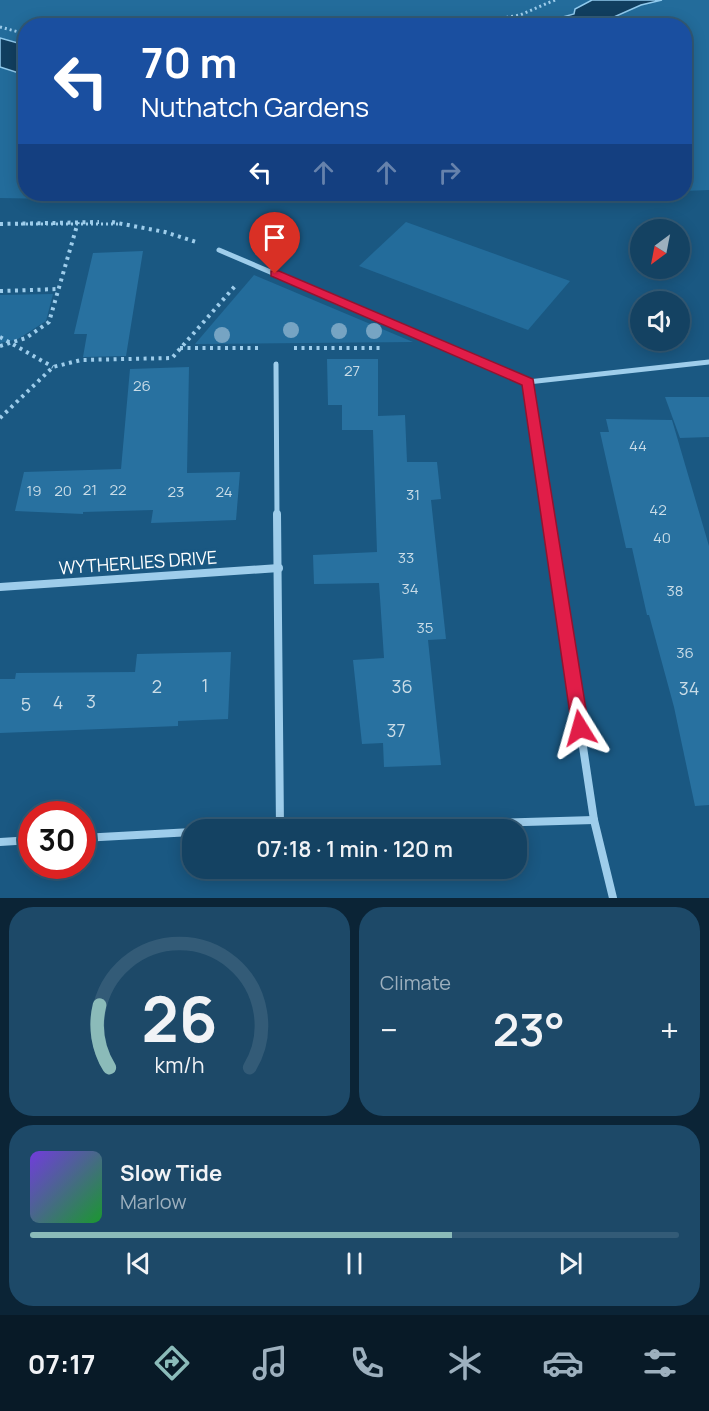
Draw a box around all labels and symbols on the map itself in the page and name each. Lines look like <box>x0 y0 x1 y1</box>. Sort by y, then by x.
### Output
pin <box>249 212 300 274</box>
north arrow <box>630 219 690 279</box>
house number: 27 <box>344 360 360 381</box>
house number: 26 <box>133 375 151 396</box>
house number: 44 <box>629 435 647 456</box>
house number: 21 <box>83 479 97 500</box>
house number: 22 <box>109 479 127 500</box>
house number: 19 <box>26 480 42 501</box>
house number: 20 <box>54 480 72 501</box>
house number: 23 <box>168 481 184 502</box>
house number: 24 <box>215 481 233 502</box>
house number: 31 <box>406 484 420 505</box>
house number: 42 <box>649 499 667 520</box>
house number: 40 <box>653 527 671 548</box>
street label: WYTHERLIES DRIVE <box>58 544 218 580</box>
house number: 33 <box>398 547 414 568</box>
house number: 34 <box>401 578 419 599</box>
house number: 38 <box>666 580 684 601</box>
house number: 35 <box>417 617 433 638</box>
house number: 36 <box>676 642 694 663</box>
house number: 1 <box>201 673 209 697</box>
house number: 2 <box>152 674 162 698</box>
house number: 36 <box>391 674 413 698</box>
house number: 34 <box>679 676 699 700</box>
house number: 3 <box>86 689 96 713</box>
house number: 4 <box>53 690 63 714</box>
house number: 5 <box>21 692 31 716</box>
position arrow <box>548 696 612 760</box>
house number: 37 <box>387 718 406 742</box>
speed limit sign: 30 <box>18 801 96 879</box>

